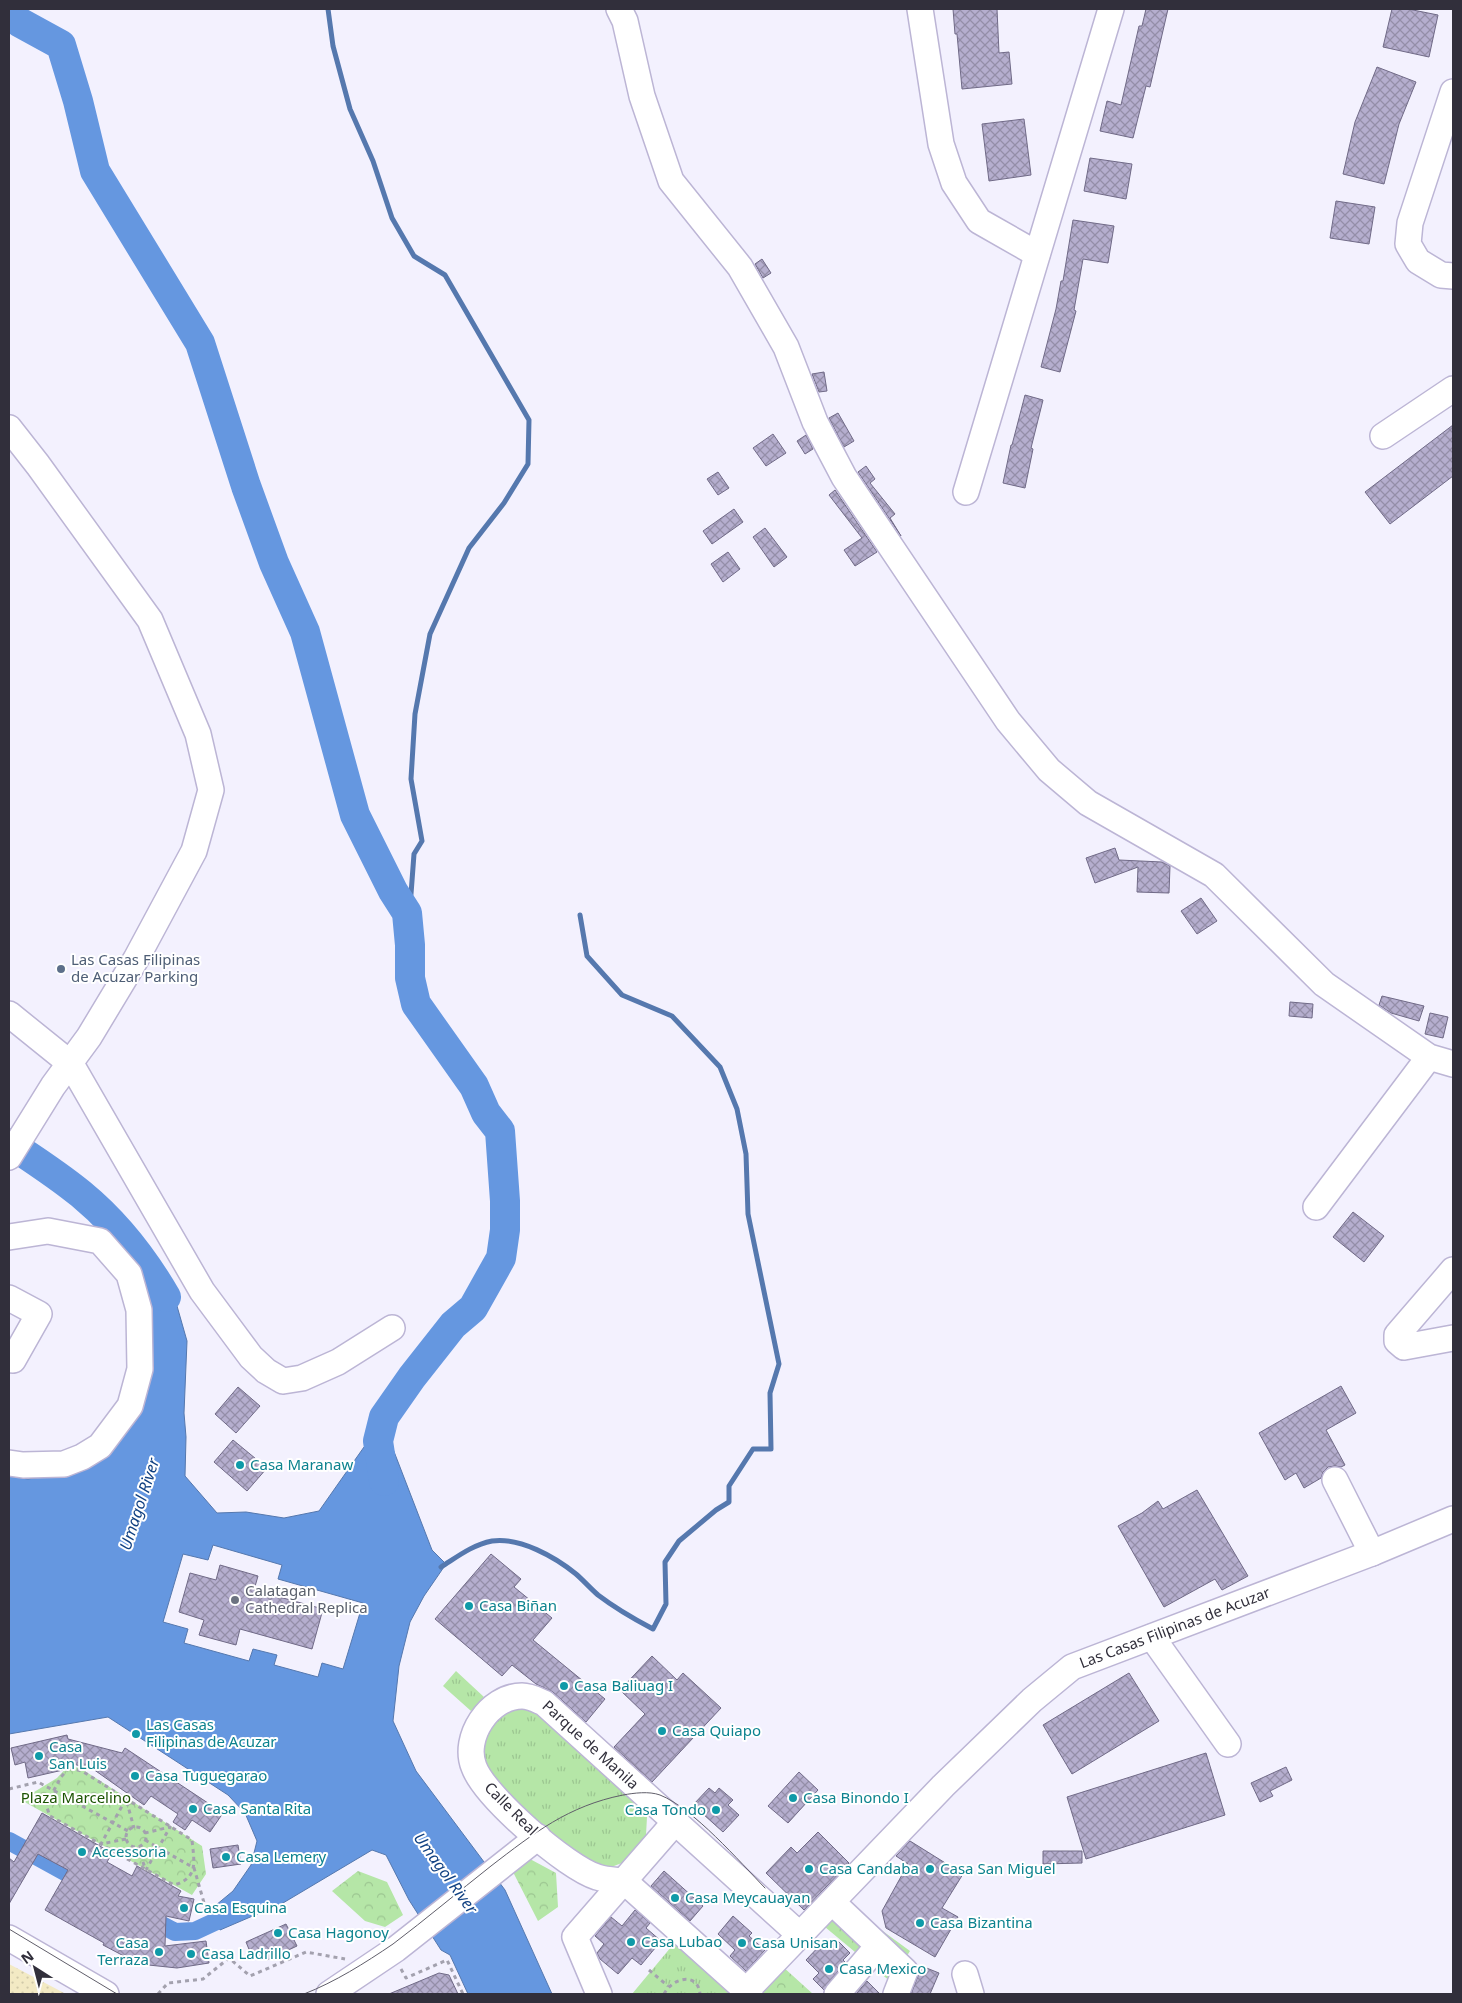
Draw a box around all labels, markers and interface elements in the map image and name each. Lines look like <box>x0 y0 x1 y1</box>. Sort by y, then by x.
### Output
place label: Las Casas Filipinas de Acuzar Parking <box>71 949 200 986</box>
marker: Las Casas Filipinas de Acuzar Parking <box>55 963 67 975</box>
place label: Casa Maranaw <box>250 1454 353 1474</box>
water label: Umagol River <box>114 1455 164 1553</box>
marker: Casa Maranaw <box>234 1459 246 1471</box>
place label: Calatagan Cathedral Replica <box>245 1580 368 1617</box>
street label: Las Casas Filipinas de Acuzar <box>1076 1582 1273 1672</box>
marker: Calatagan Cathedral Replica <box>229 1594 241 1606</box>
place label: Casa Biñan <box>479 1595 557 1615</box>
marker: Casa Biñan <box>463 1600 475 1612</box>
place label: Casa Baliuag I <box>574 1675 673 1695</box>
marker: Casa Baliuag I <box>558 1680 570 1692</box>
street label: Parque de Manila <box>539 1695 643 1793</box>
place label: Las Casas Filipinas de Acuzar <box>146 1714 277 1751</box>
place label: Casa Quiapo <box>672 1720 761 1740</box>
marker: Casa Quiapo <box>656 1725 668 1737</box>
marker: Las Casas Filipinas de Acuzar <box>130 1728 142 1740</box>
place label: Casa San Luis <box>49 1736 107 1773</box>
marker: Casa San Luis <box>33 1750 45 1762</box>
place label: Casa Tuguegarao <box>145 1765 267 1785</box>
marker: Casa Tuguegarao <box>129 1770 141 1782</box>
street label: Calle Real <box>481 1777 543 1839</box>
park label: Plaza Marcelino <box>21 1787 131 1807</box>
place label: Casa Binondo I <box>803 1787 909 1807</box>
marker: Casa Binondo I <box>787 1792 799 1804</box>
place label: Casa Santa Rita <box>203 1798 311 1818</box>
place label: Casa Tondo <box>625 1799 706 1819</box>
marker: Casa Santa Rita <box>187 1803 199 1815</box>
marker: Casa Tondo <box>710 1804 722 1816</box>
water label: Umagol River <box>409 1828 483 1919</box>
place label: Accessoria <box>92 1841 166 1861</box>
marker: Accessoria <box>76 1846 88 1858</box>
place label: Casa Lemery <box>236 1846 326 1866</box>
marker: Casa Lemery <box>220 1851 232 1863</box>
place label: Casa Candaba <box>819 1858 919 1878</box>
place label: Casa San Miguel <box>940 1858 1056 1878</box>
marker: Casa Candaba <box>803 1863 815 1875</box>
marker: Casa San Miguel <box>924 1863 936 1875</box>
place label: Casa Meycauayan <box>685 1887 810 1907</box>
marker: Casa Meycauayan <box>669 1892 681 1904</box>
place label: Casa Esquina <box>194 1897 287 1917</box>
marker: Casa Esquina <box>178 1902 190 1914</box>
place label: Casa Bizantina <box>930 1912 1033 1932</box>
marker: Casa Bizantina <box>914 1917 926 1929</box>
place label: Casa Hagonoy <box>288 1922 389 1942</box>
marker: Casa Hagonoy <box>272 1927 284 1939</box>
place label: Casa Lubao <box>641 1931 722 1951</box>
place label: Casa Terraza <box>97 1932 149 1969</box>
place label: Casa Unisan <box>752 1932 838 1952</box>
marker: Casa Lubao <box>625 1936 637 1948</box>
marker: Casa Unisan <box>736 1937 748 1949</box>
north arrow <box>10 1943 60 1993</box>
place label: Casa Ladrillo <box>201 1943 291 1963</box>
text: N <box>17 1946 37 1968</box>
marker: Casa Terraza <box>153 1946 165 1958</box>
marker: Casa Ladrillo <box>185 1948 197 1960</box>
place label: Casa Mexico <box>839 1958 926 1978</box>
marker: Casa Mexico <box>823 1963 835 1975</box>

